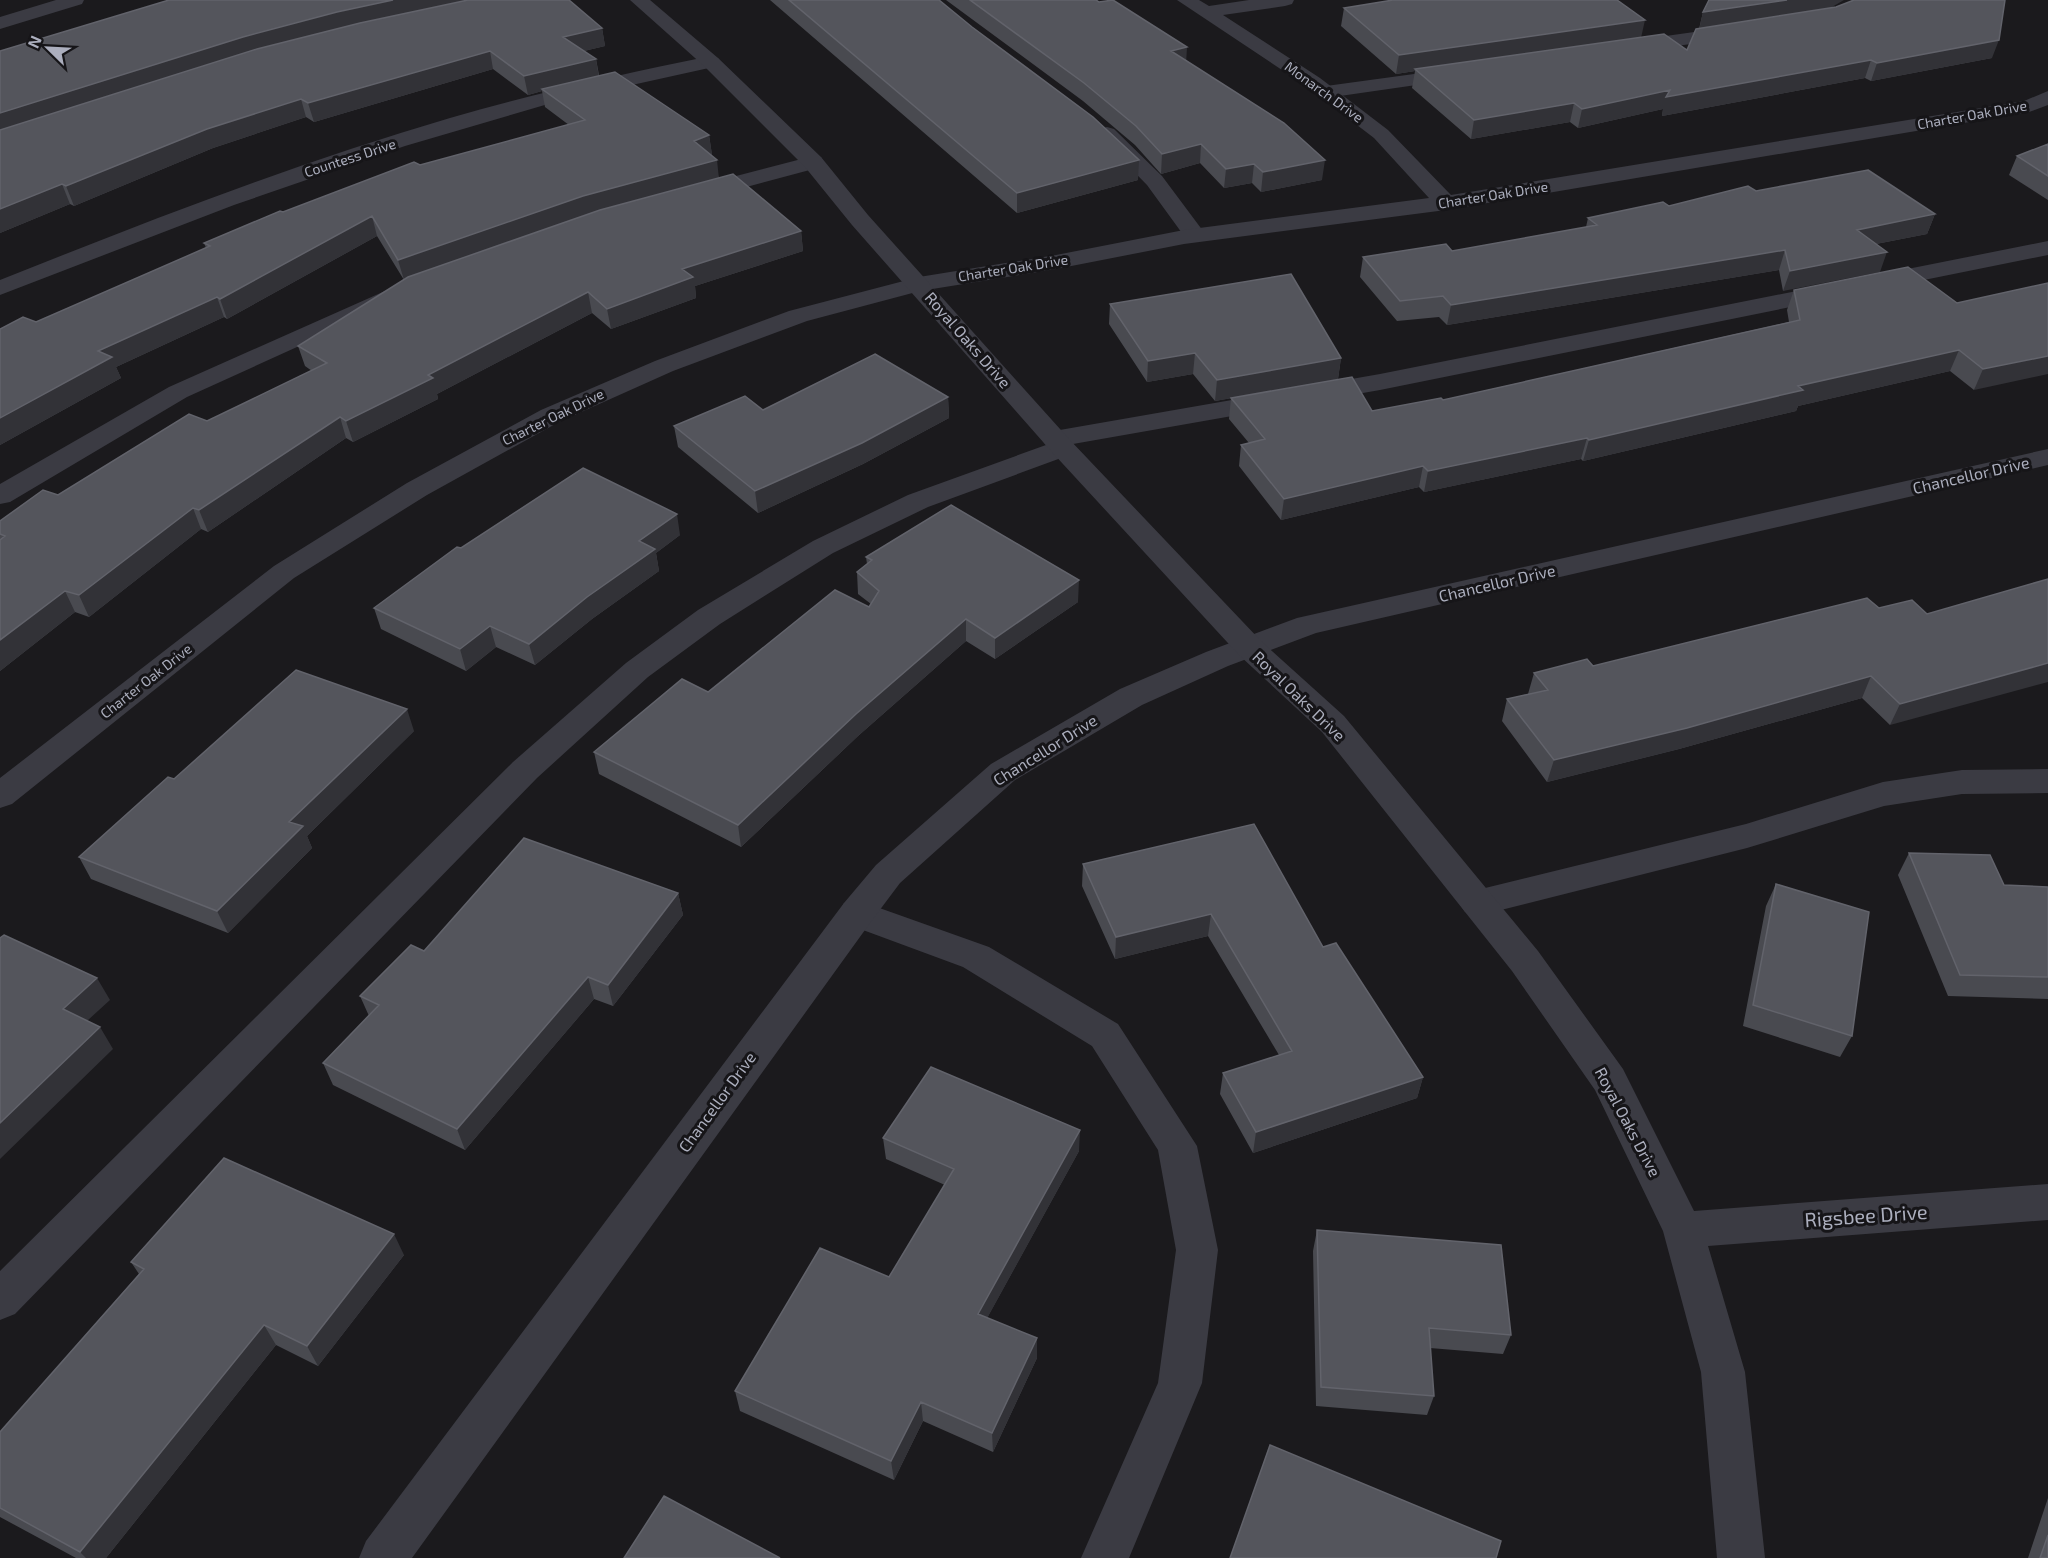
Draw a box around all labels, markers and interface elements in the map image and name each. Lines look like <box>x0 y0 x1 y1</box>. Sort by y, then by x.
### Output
north arrow <box>18 18 78 78</box>
text: N <box>23 33 45 51</box>
street label: Monarch Drive <box>1282 57 1367 126</box>
street label: Charter Oak Drive <box>1916 96 2028 133</box>
street label: Countess Drive <box>302 135 398 180</box>
street label: Charter Oak Drive <box>1437 177 1549 212</box>
street label: Charter Oak Drive <box>957 250 1069 285</box>
street label: Royal Oaks Drive <box>921 288 1015 392</box>
street label: Charter Oak Drive <box>499 385 606 449</box>
street label: Chancellor Drive <box>1911 452 2031 497</box>
street label: Chancellor Drive <box>1437 560 1557 605</box>
street label: Charter Oak Drive <box>97 640 195 722</box>
street label: Royal Oaks Drive <box>1249 647 1350 745</box>
street label: Chancellor Drive <box>989 710 1100 789</box>
street label: Chancellor Drive <box>674 1048 759 1155</box>
street label: Royal Oaks Drive <box>1592 1064 1665 1180</box>
street label: Rigsbee Drive <box>1804 1199 1928 1231</box>

